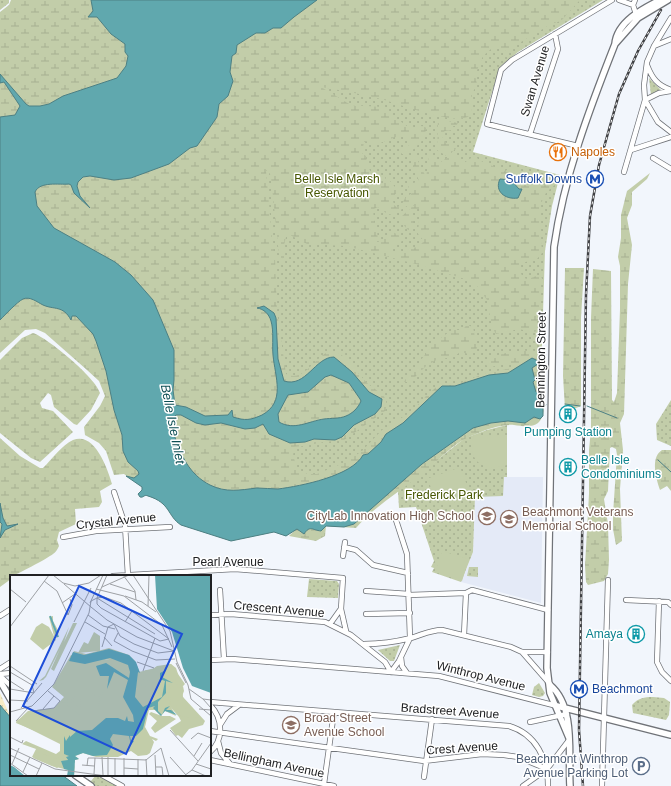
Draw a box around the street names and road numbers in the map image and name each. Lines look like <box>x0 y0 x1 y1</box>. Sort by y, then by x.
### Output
street label: Swan Avenue <box>518 44 552 118</box>
street label: Bennington Street <box>533 311 549 408</box>
street label: Crystal Avenue <box>75 510 157 532</box>
street label: Pearl Avenue <box>192 555 264 569</box>
street label: Crescent Avenue <box>233 598 325 620</box>
street label: Winthrop Avenue <box>435 658 527 694</box>
street label: Bradstreet Avenue <box>400 701 500 721</box>
street label: Crest Avenue <box>426 738 499 757</box>
street label: Bellingham Avenue <box>222 745 326 781</box>

